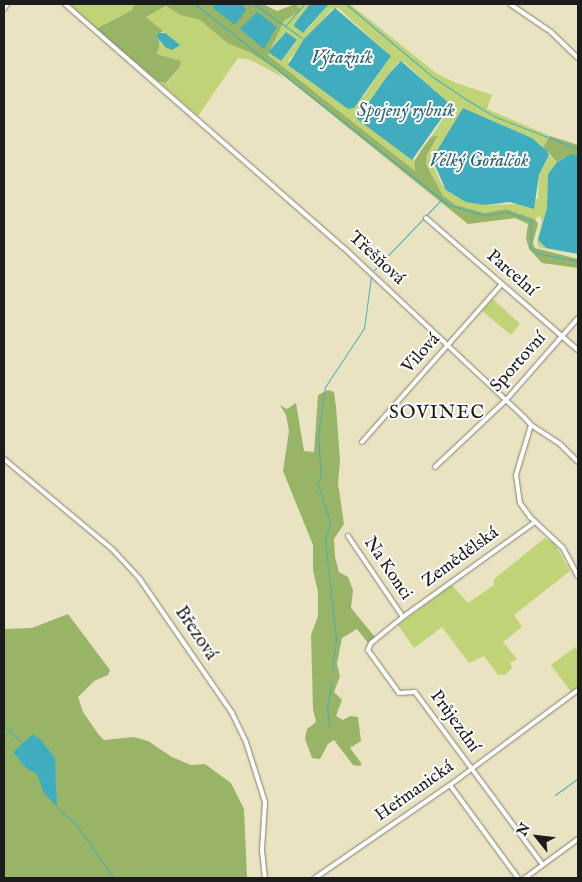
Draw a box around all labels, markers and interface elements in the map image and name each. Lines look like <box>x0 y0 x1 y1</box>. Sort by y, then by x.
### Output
water label: Výtažník <box>311 48 373 70</box>
water label: Spojený rybník <box>357 101 455 123</box>
water label: Velký Gořalčok <box>429 151 529 173</box>
street label: Třešňová <box>343 228 409 290</box>
street label: Parcelní <box>481 246 541 302</box>
street label: Vilová <box>398 329 446 379</box>
street label: Sportovní <box>486 329 552 397</box>
district label: SOVINEC <box>388 403 486 425</box>
street label: Zemědělská <box>418 523 504 593</box>
street label: Na Konci <box>358 533 416 605</box>
street label: Březová <box>169 603 221 665</box>
street label: Průjezdní <box>424 687 484 757</box>
street label: Heřmanická <box>371 757 459 827</box>
north arrow <box>512 812 562 862</box>
text: N <box>513 820 535 839</box>

